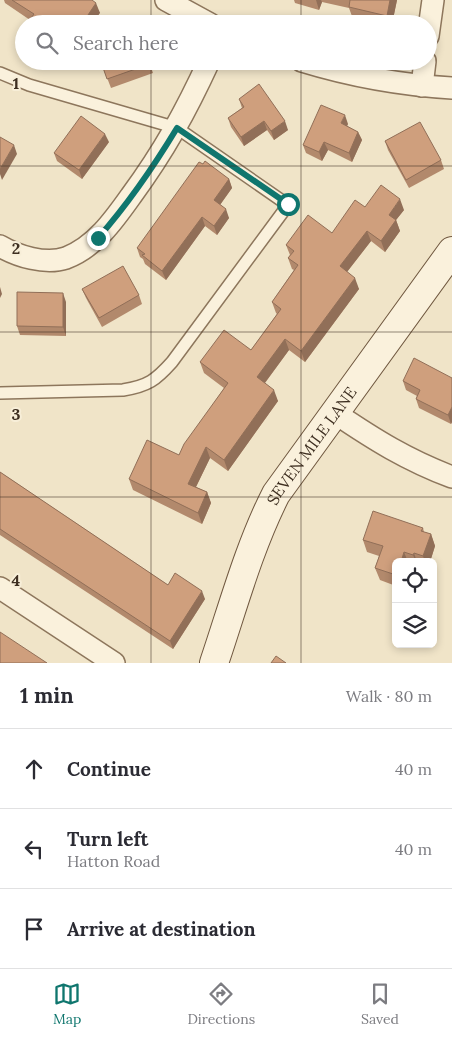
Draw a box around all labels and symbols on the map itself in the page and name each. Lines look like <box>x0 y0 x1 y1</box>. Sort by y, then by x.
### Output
text: 1 <box>13 73 19 93</box>
route start <box>277 193 300 216</box>
route end <box>87 227 110 250</box>
text: 2 <box>12 238 20 258</box>
street label: SEVEN MILE LANE <box>262 383 361 508</box>
text: 3 <box>12 404 21 424</box>
text: 4 <box>12 570 21 590</box>

